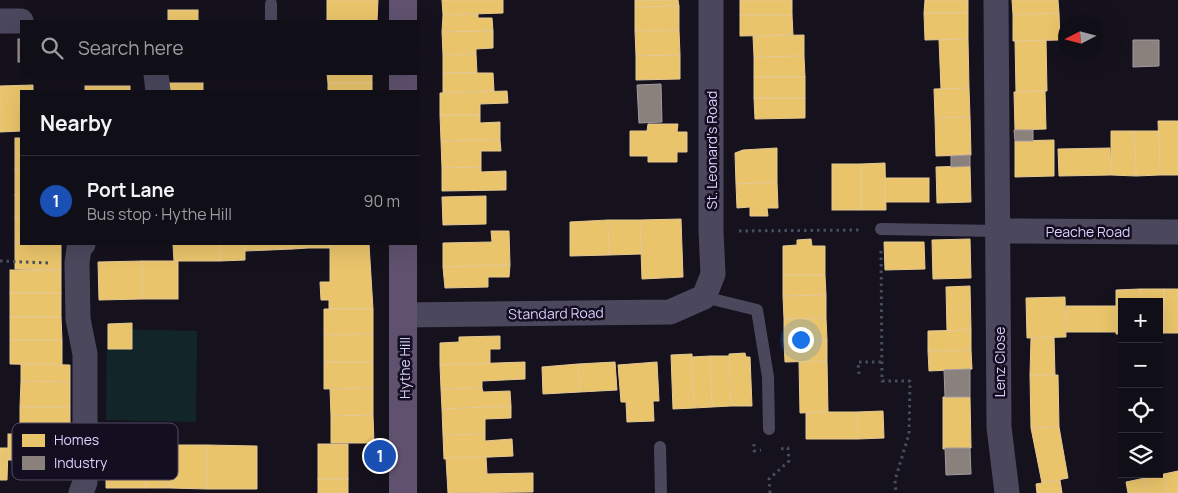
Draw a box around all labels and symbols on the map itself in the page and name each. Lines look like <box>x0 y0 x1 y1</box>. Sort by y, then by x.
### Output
north arrow <box>1058 15 1103 60</box>
street label: St. Leonard's Road <box>702 91 721 209</box>
street label: Peache Road <box>1046 222 1130 241</box>
street label: Standard Road <box>508 303 604 323</box>
your location <box>788 327 814 353</box>
street label: Lenz Close <box>990 327 1009 397</box>
street label: Hythe Hill <box>395 337 414 399</box>
legend <box>12 423 178 480</box>
text: Homes <box>54 430 99 449</box>
pin: 1 <box>364 437 396 475</box>
text: Industry <box>54 453 108 472</box>

